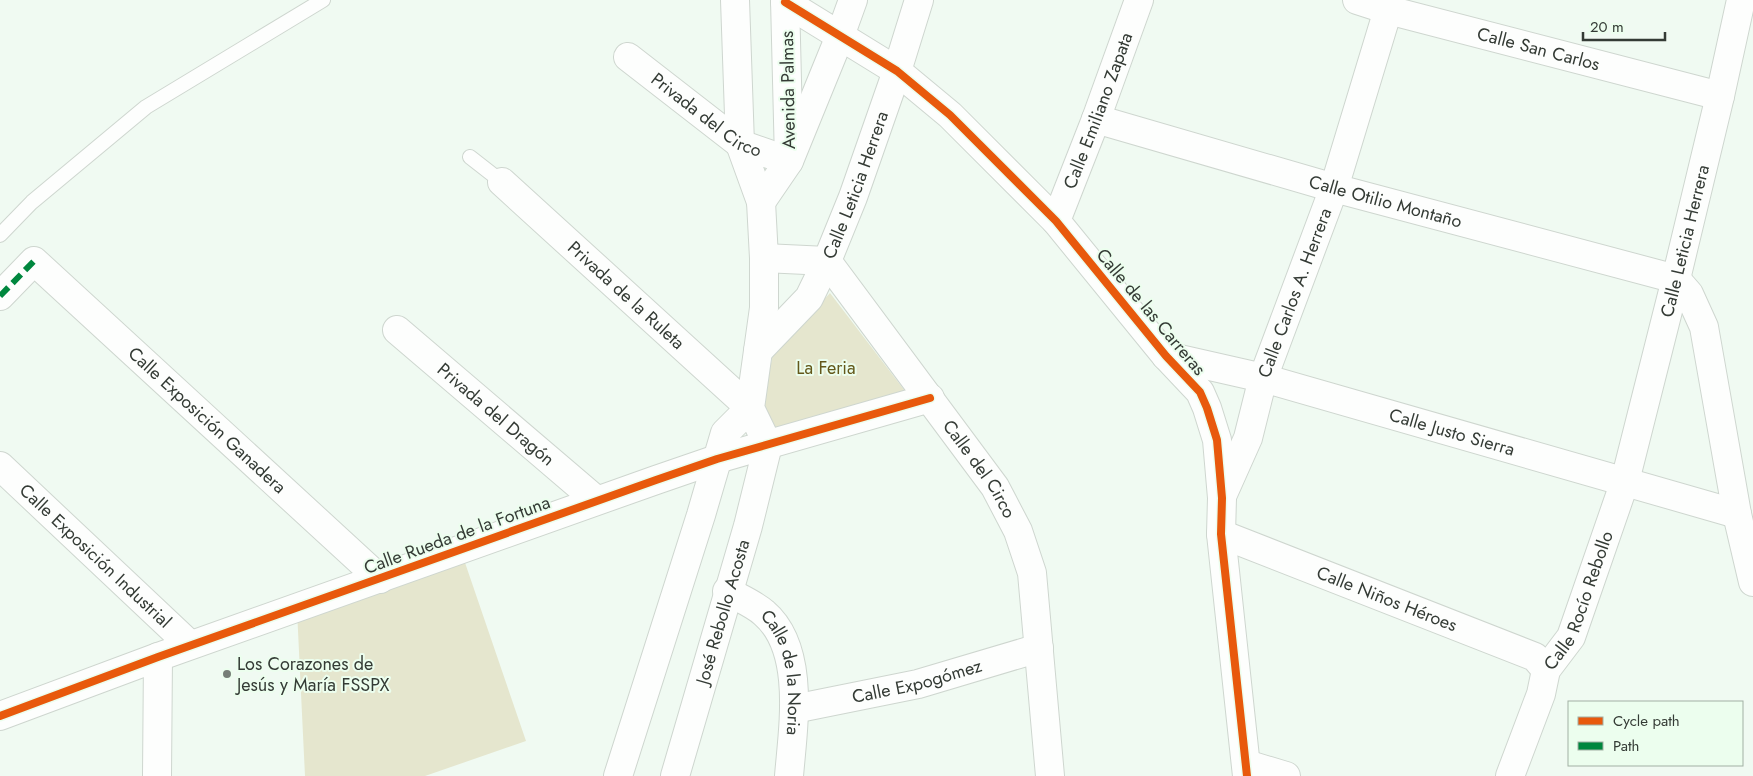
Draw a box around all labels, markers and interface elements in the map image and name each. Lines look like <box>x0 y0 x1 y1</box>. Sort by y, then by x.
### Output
scale bar <box>1583 10 1666 42</box>
text: 20 m <box>1590 16 1624 38</box>
street label: Calle San Carlos <box>1474 21 1603 77</box>
street label: Calle Emiliano Zapata <box>1057 29 1139 193</box>
street label: Avenida Palmas <box>774 31 802 149</box>
street label: Privada del Circo <box>645 66 765 164</box>
street label: Calle Leticia Herrera <box>816 107 895 263</box>
street label: Calle Leticia Herrera <box>1654 162 1716 320</box>
street label: Calle Otilio Montaño <box>1306 168 1465 235</box>
street label: Calle Carlos A. Herrera <box>1251 204 1338 382</box>
street label: Privada de la Ruleta <box>562 235 691 355</box>
street label: Calle de las Carreras <box>1090 243 1212 381</box>
street label: Calle Exposición Ganadera <box>122 341 292 500</box>
park label: La Feria <box>796 355 856 381</box>
street label: Privada del Dragón <box>431 357 560 472</box>
street label: Calle Justo Sierra <box>1386 402 1518 463</box>
street label: Calle del Circo <box>936 414 1022 523</box>
street label: Calle Exposición Industrial <box>14 478 177 634</box>
street label: Calle Rueda de la Fortuna <box>360 489 554 581</box>
street label: Calle Rocío Rebollo <box>1537 527 1620 676</box>
street label: José Rebollo Acosta <box>689 536 756 689</box>
street label: Calle Niños Héroes <box>1313 560 1461 638</box>
street label: Calle de la Noria <box>755 603 807 736</box>
place label: Los Corazones de Jesús y María FSSPX <box>235 651 389 698</box>
street label: Calle Expogómez <box>850 653 986 710</box>
marker: Los Corazones de Jesús y María FSSPX <box>221 668 233 680</box>
legend <box>1568 701 1743 766</box>
text: Cycle path <box>1613 710 1680 732</box>
text: Path <box>1613 735 1639 757</box>

